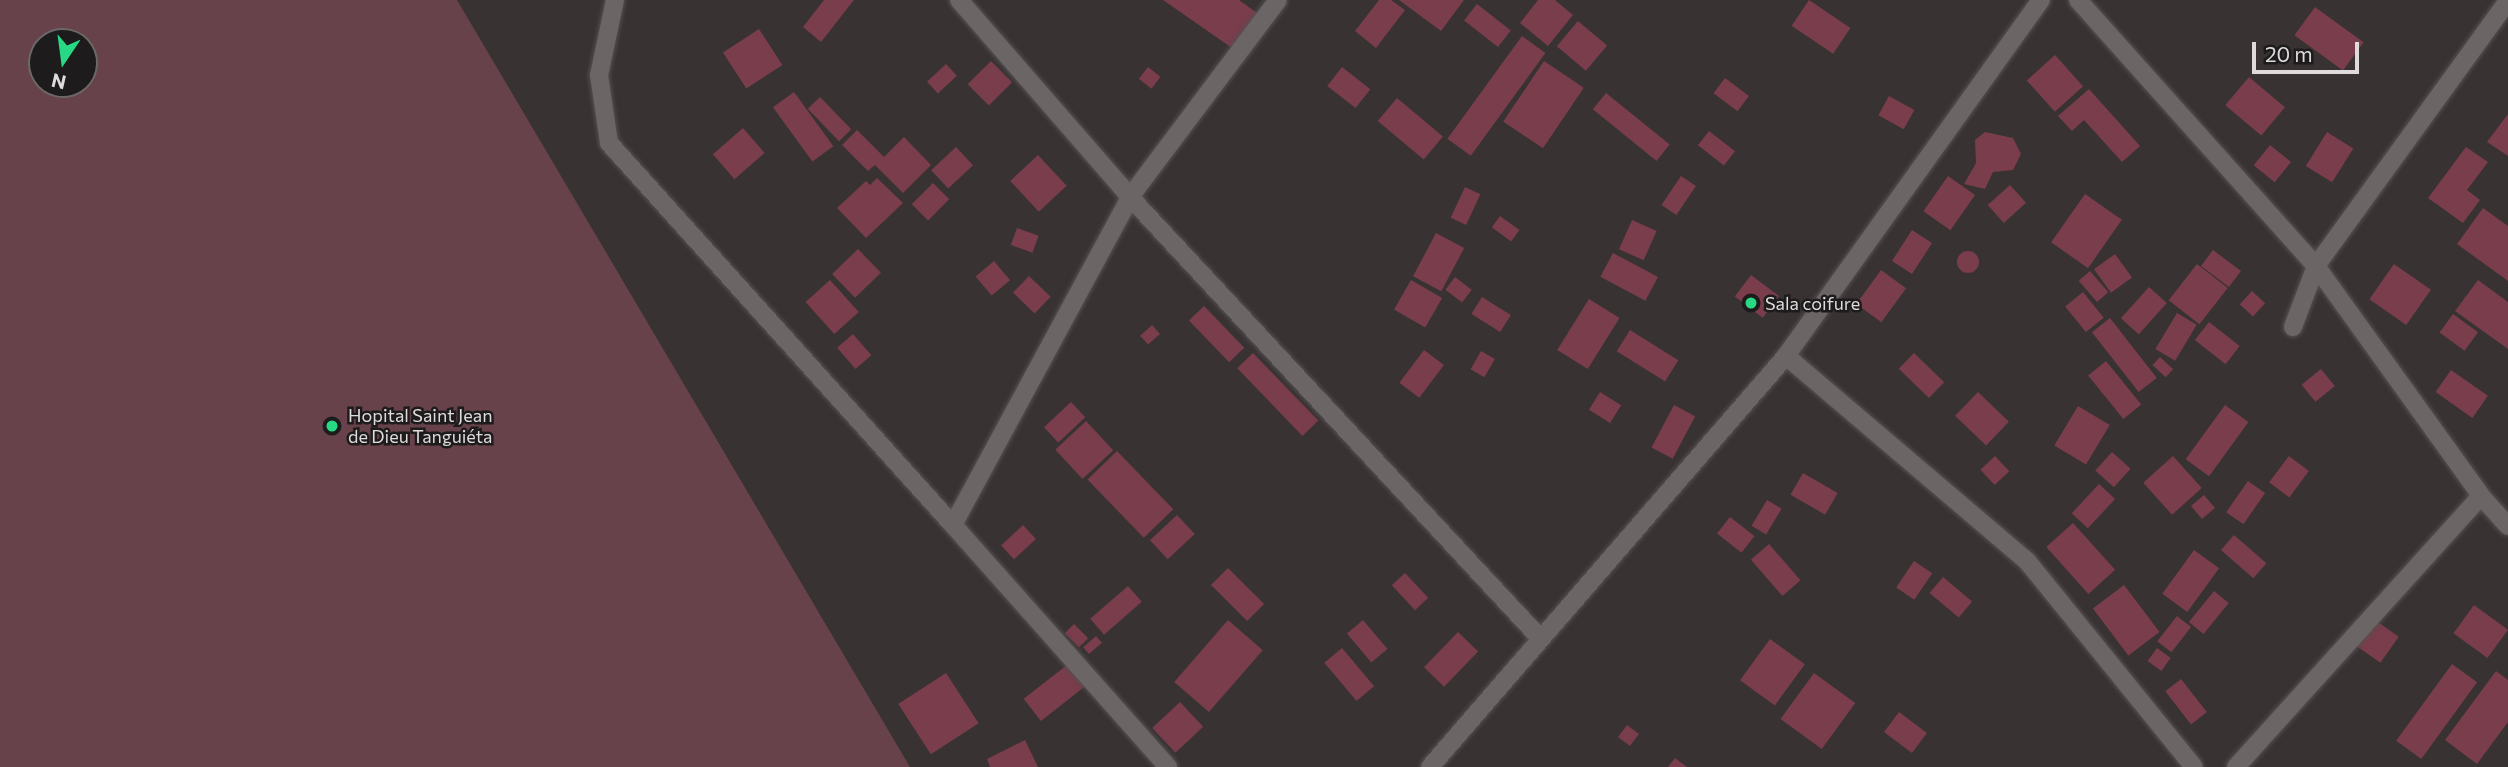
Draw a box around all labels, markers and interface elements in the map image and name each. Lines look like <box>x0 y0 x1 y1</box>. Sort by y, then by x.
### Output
north arrow <box>28 28 98 98</box>
scale bar <box>2256 28 2363 72</box>
text: 20 m <box>2265 41 2313 66</box>
text: N <box>49 69 68 95</box>
place label: Sala coifure <box>1765 292 1860 314</box>
marker: Sala coifure <box>1743 295 1759 311</box>
place label: Hopital Saint Jean de Dieu Tanguiéta <box>348 405 493 448</box>
marker: Hopital Saint Jean de Dieu Tanguiéta <box>322 416 342 436</box>

